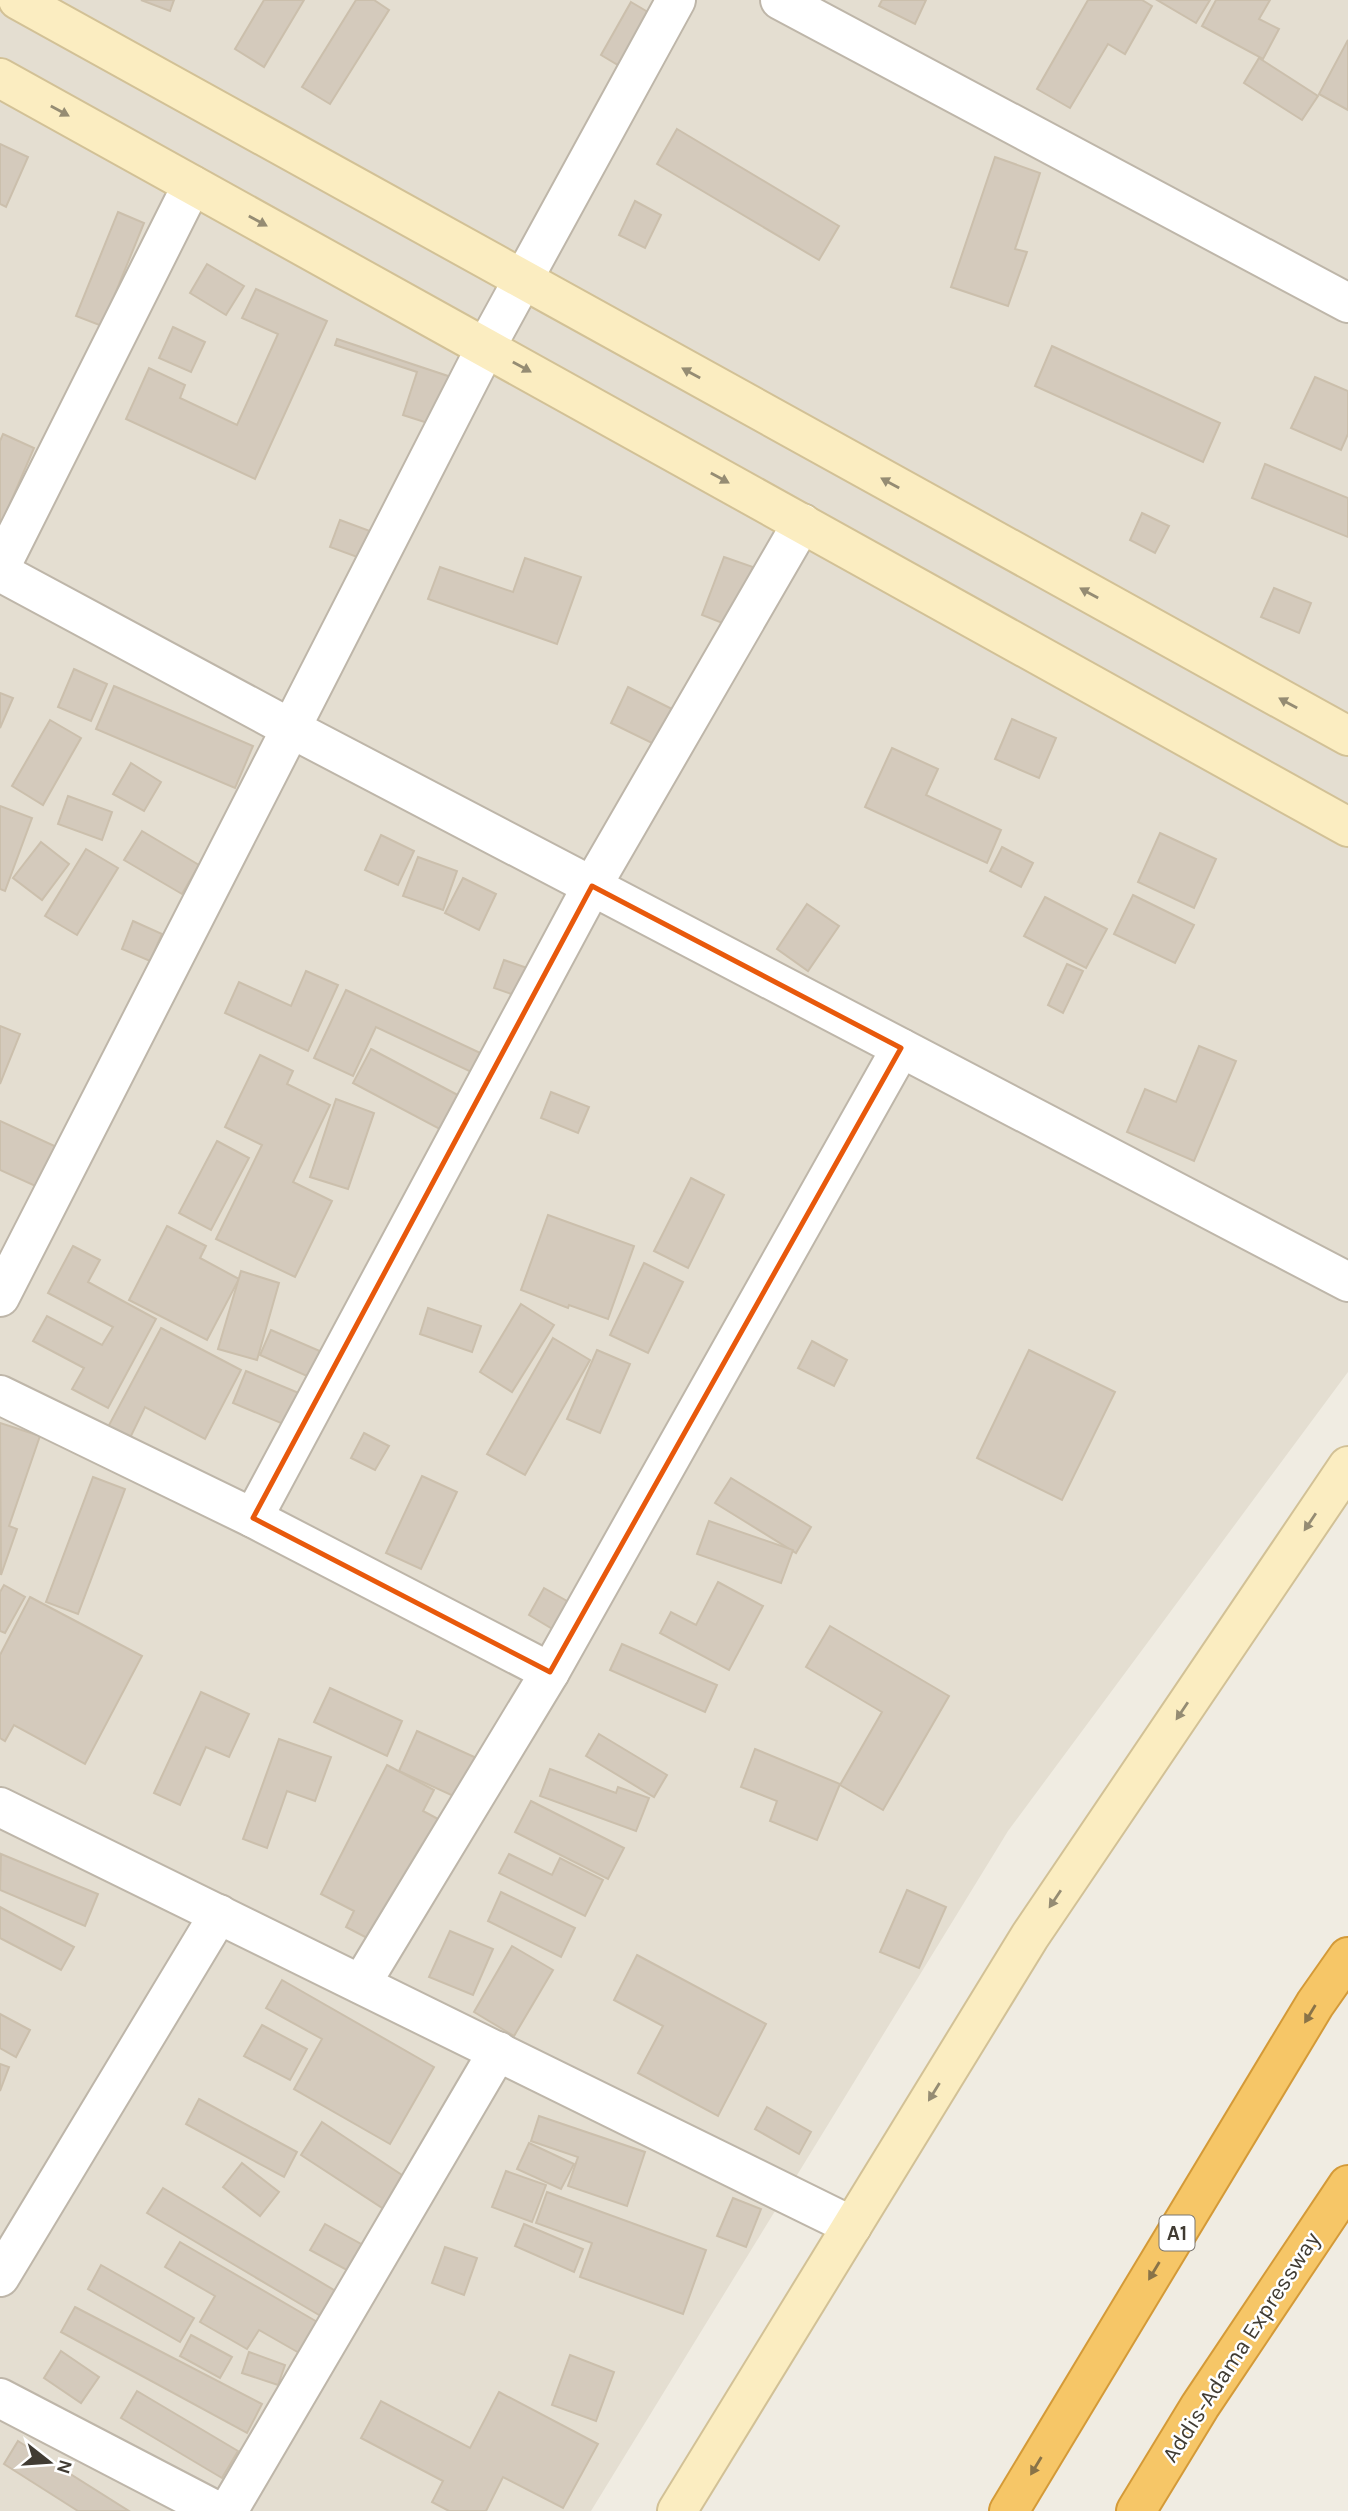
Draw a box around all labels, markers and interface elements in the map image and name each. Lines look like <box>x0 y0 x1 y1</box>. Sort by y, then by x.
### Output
one-way arrow <box>50 105 69 117</box>
one-way arrow <box>249 215 268 227</box>
one-way arrow <box>512 361 531 373</box>
one-way arrow <box>681 367 700 379</box>
one-way arrow <box>711 472 730 484</box>
one-way arrow <box>880 477 900 489</box>
one-way arrow <box>1079 587 1099 599</box>
one-way arrow <box>1279 697 1298 709</box>
one-way arrow <box>1304 1513 1317 1532</box>
one-way arrow <box>1175 1702 1189 1720</box>
one-way arrow <box>1049 1890 1062 1909</box>
one-way arrow <box>1303 2004 1316 2023</box>
one-way arrow <box>928 2083 941 2102</box>
road number: A1 <box>1160 2216 1194 2250</box>
street label: Addis-Adama Expressway <box>1156 2227 1326 2467</box>
one-way arrow <box>1147 2262 1160 2281</box>
north arrow <box>14 2427 84 2497</box>
one-way arrow <box>1030 2456 1042 2475</box>
text: N <box>52 2457 77 2476</box>

